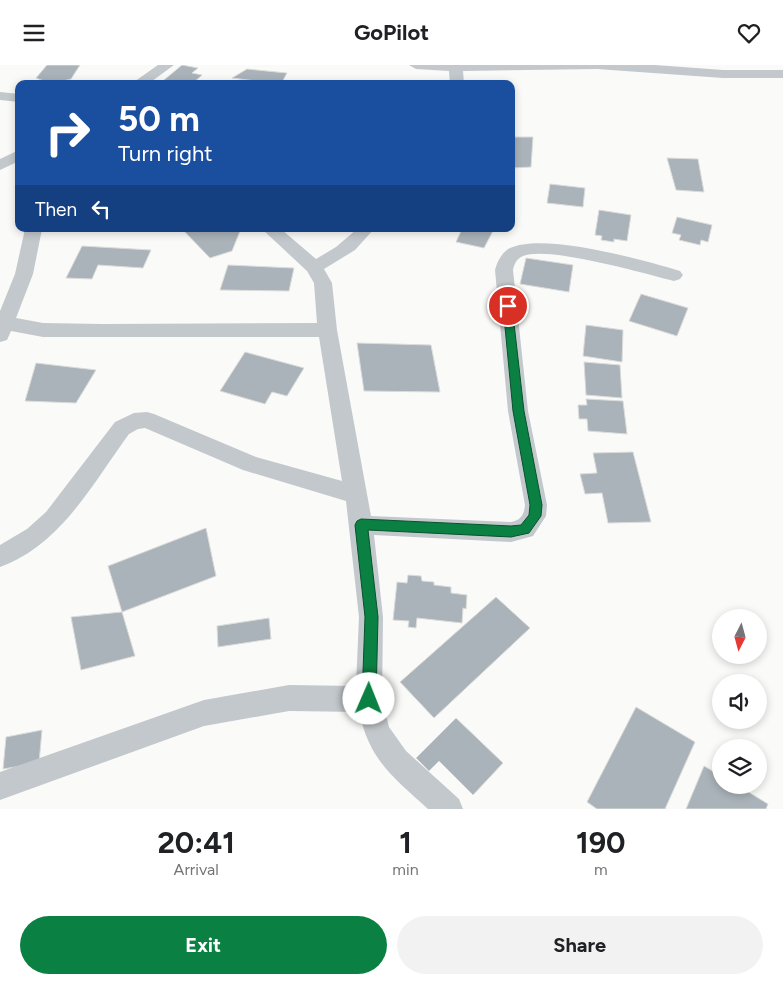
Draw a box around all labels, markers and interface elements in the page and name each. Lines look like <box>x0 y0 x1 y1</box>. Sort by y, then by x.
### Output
icon: menu <box>20 19 48 47</box>
text: GoPilot <box>354 19 429 46</box>
icon: heart <box>735 19 763 47</box>
text: 50 m <box>118 98 200 140</box>
icon: right <box>35 100 100 165</box>
text: Turn right <box>118 140 213 167</box>
icon: left <box>87 195 115 223</box>
text: Then <box>35 198 77 221</box>
pin <box>487 285 529 327</box>
icon: arrive <box>494 292 522 320</box>
north arrow <box>712 609 768 664</box>
map controls <box>712 609 767 794</box>
position arrow <box>342 672 394 724</box>
button: sound <box>712 674 767 729</box>
button: layers <box>712 739 767 794</box>
text: 20:41 <box>157 824 235 861</box>
text: 1 <box>399 824 412 861</box>
text: 190 <box>576 824 626 861</box>
text: Arrival <box>174 860 219 879</box>
text: min <box>392 860 419 879</box>
text: m <box>594 860 608 879</box>
button: Exit <box>20 916 387 974</box>
button: Share <box>397 916 763 974</box>

